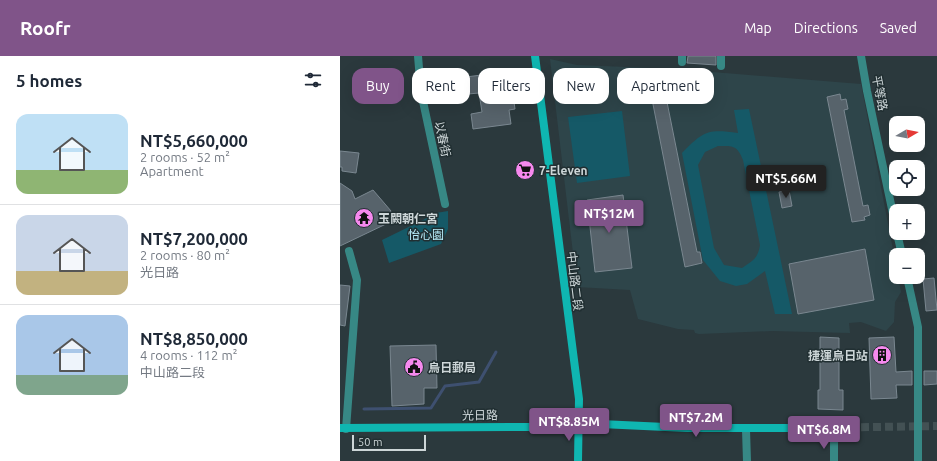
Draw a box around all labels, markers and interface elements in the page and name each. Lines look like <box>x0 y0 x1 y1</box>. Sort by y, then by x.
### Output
text: Roofr <box>20 17 71 39</box>
text: Map <box>744 20 772 36</box>
text: Directions <box>794 20 858 36</box>
text: Saved <box>880 20 917 36</box>
chip: Buy <box>352 68 404 104</box>
chip: Rent <box>412 68 470 104</box>
chip: Filters <box>478 68 545 104</box>
chip: New <box>553 68 609 104</box>
chip: Apartment <box>617 68 714 104</box>
icon: filters <box>302 69 324 91</box>
text: 5 homes <box>16 71 82 90</box>
street label: 平等路 <box>870 74 890 112</box>
north arrow <box>889 116 925 152</box>
map controls <box>889 116 925 284</box>
street label: 以春街 <box>433 120 453 158</box>
icon: home <box>48 130 96 178</box>
text: NT$5,660,000 <box>140 131 248 150</box>
text: 2 rooms · 52 m² <box>140 150 230 164</box>
supermarket icon: 7-Eleven <box>514 159 536 181</box>
button: locate <box>889 160 925 196</box>
text: Apartment <box>140 164 204 178</box>
place label: 7-Eleven <box>539 164 588 177</box>
pin: NT$5.66M <box>745 165 827 199</box>
text: NT$5.66M <box>755 171 817 185</box>
pin: NT$12M <box>576 200 642 234</box>
button: + <box>889 204 925 240</box>
text: NT$12M <box>583 206 635 220</box>
temple icon: 玉闕朝仁宮 <box>353 207 375 229</box>
place label: 玉闕朝仁宮 <box>378 212 438 225</box>
park label: 怡心園 <box>408 228 444 241</box>
text: NT$7,200,000 <box>140 229 248 248</box>
icon: home <box>48 231 96 279</box>
text: 2 rooms · 80 m² <box>140 248 230 262</box>
button: − <box>889 248 925 284</box>
street label: 中山路二段 <box>565 250 585 312</box>
text: 光日路 <box>140 265 179 279</box>
text: NT$8,850,000 <box>140 329 248 348</box>
icon: home <box>48 331 96 379</box>
building icon: 捷運烏日站 <box>871 344 893 366</box>
text: 4 rooms · 112 m² <box>140 348 237 362</box>
place label: 捷運烏日站 <box>808 349 868 362</box>
public building icon: 烏日郵局 <box>403 356 425 378</box>
place label: 烏日郵局 <box>428 361 476 374</box>
text: 中山路二段 <box>140 365 205 379</box>
pin: NT$7.2M <box>659 404 733 438</box>
street label: 光日路 <box>462 408 498 422</box>
pin: NT$8.85M <box>528 408 610 442</box>
text: NT$7.2M <box>669 410 723 424</box>
text: NT$8.85M <box>538 414 600 428</box>
pin: NT$6.8M <box>787 416 861 450</box>
text: NT$6.8M <box>797 422 851 436</box>
scale bar <box>352 433 426 452</box>
text: 50 m <box>358 436 382 448</box>

